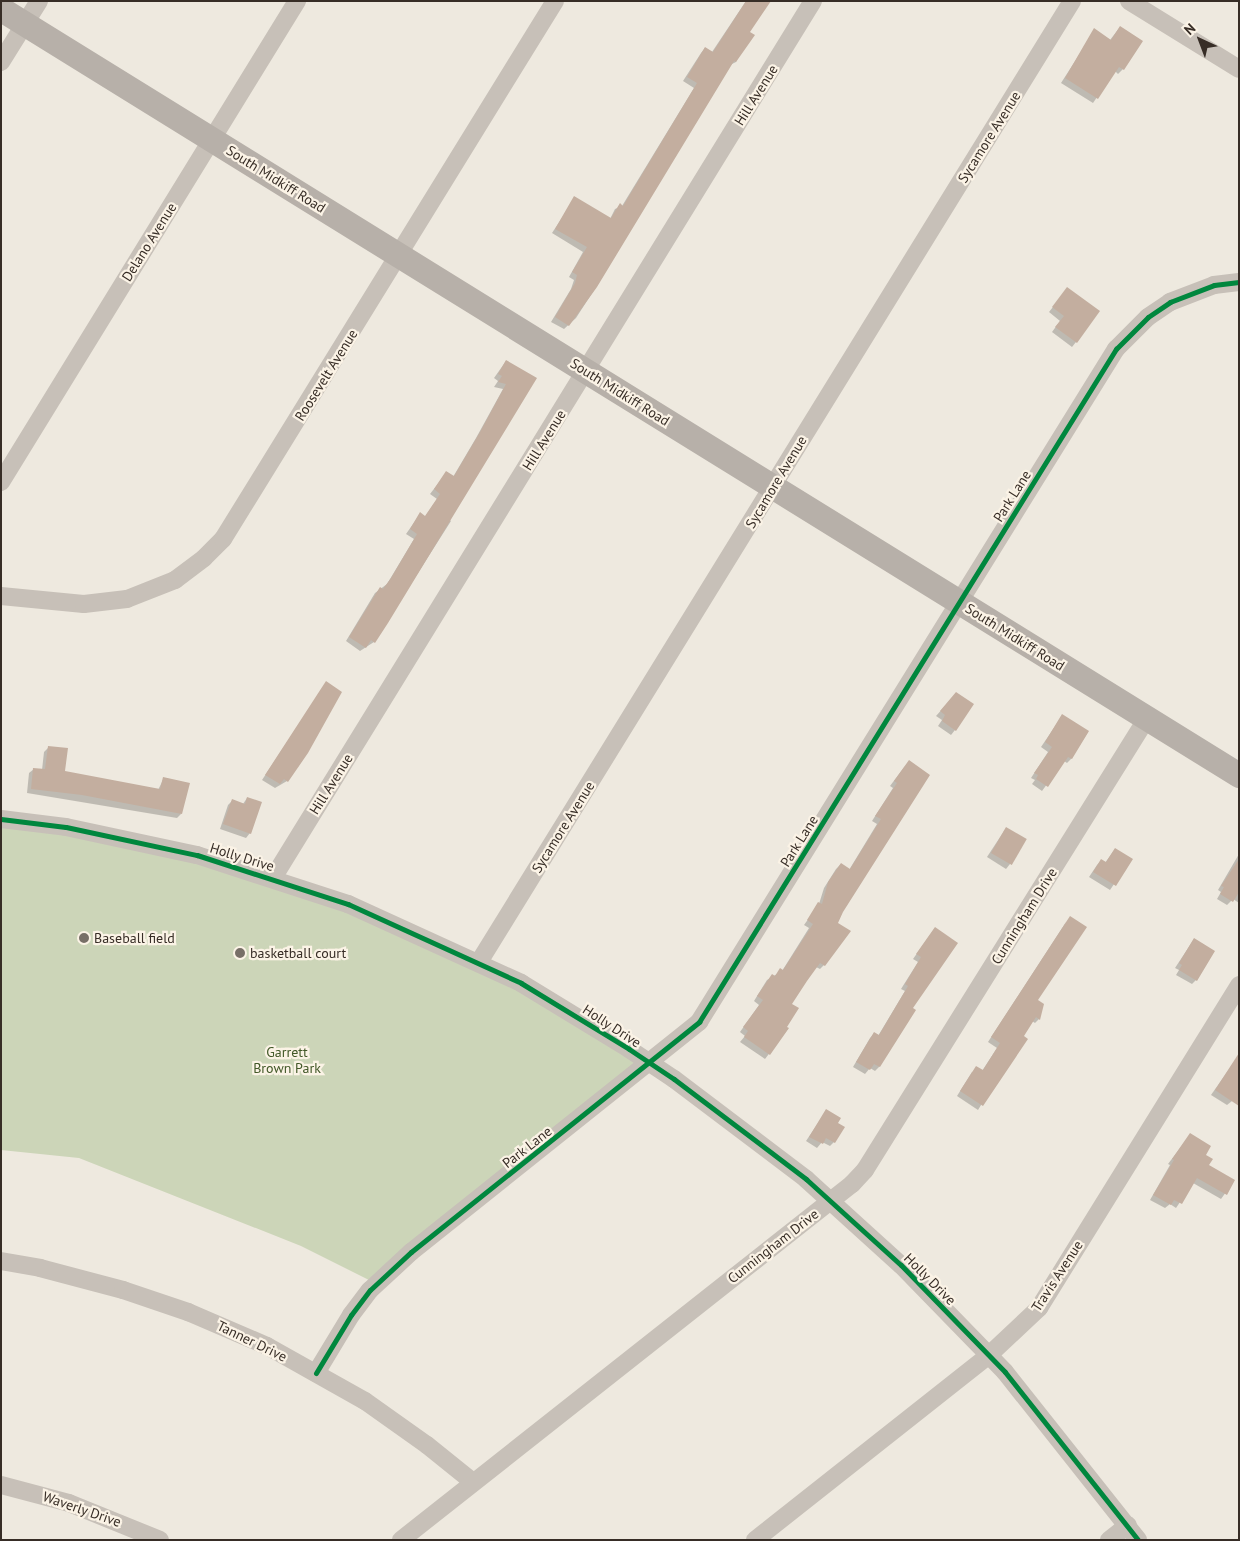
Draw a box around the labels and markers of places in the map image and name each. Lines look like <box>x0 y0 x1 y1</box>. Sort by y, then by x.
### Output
place label: Baseball field <box>94 930 175 946</box>
marker: Baseball field <box>78 932 90 944</box>
place label: basketball court <box>250 945 346 961</box>
marker: basketball court <box>234 947 246 959</box>

